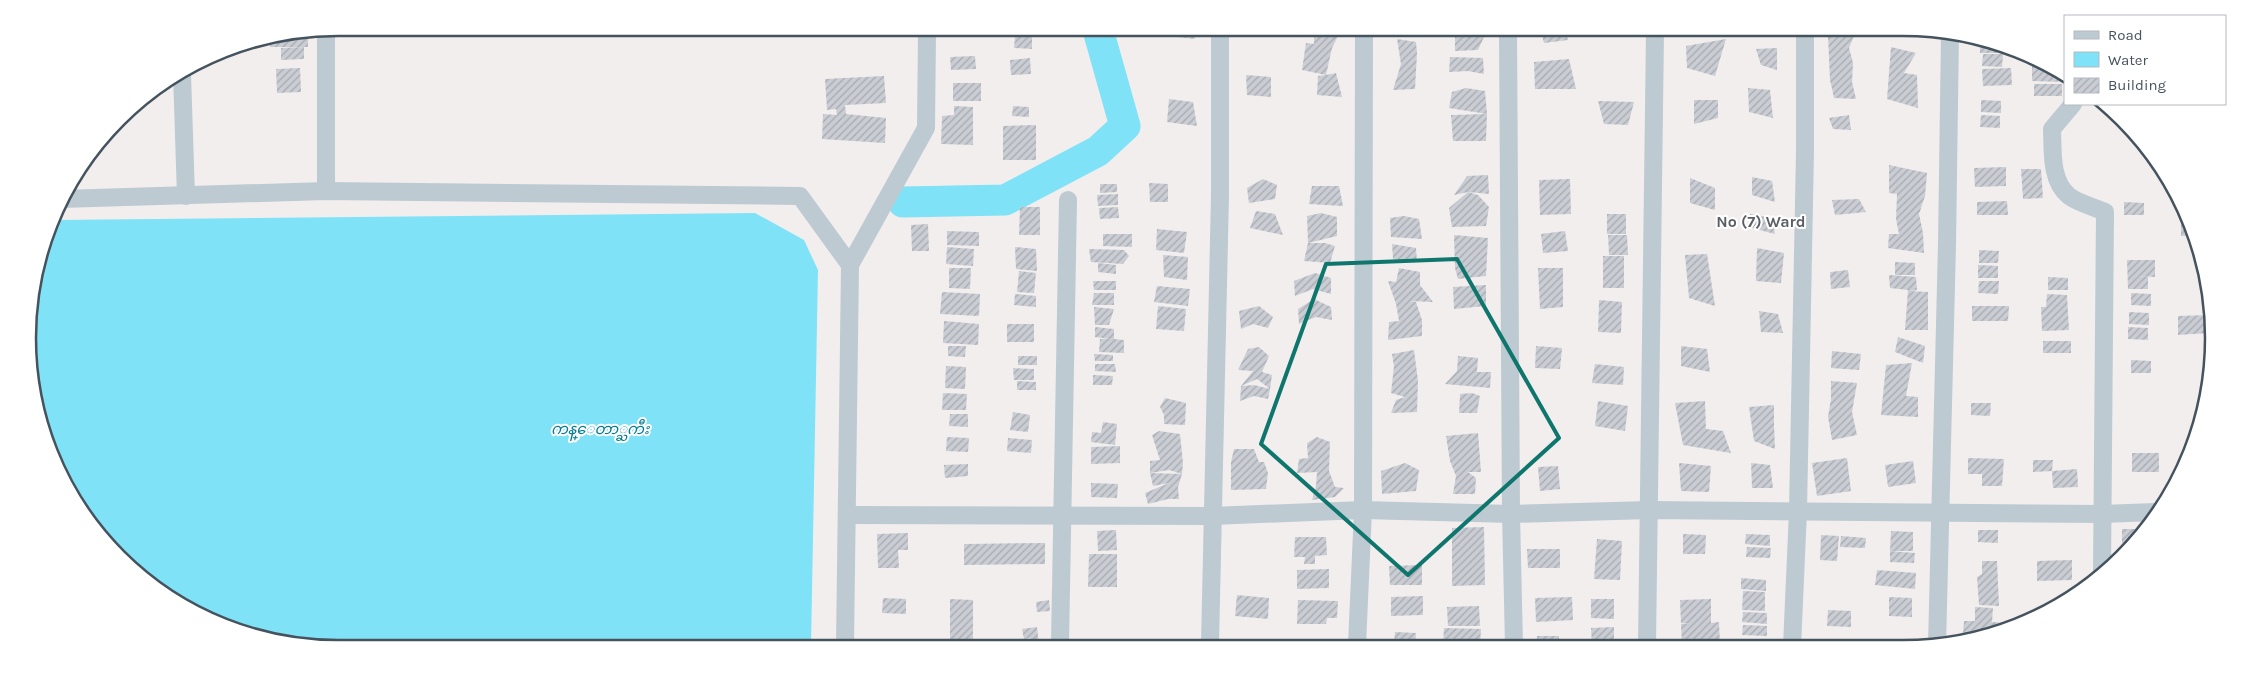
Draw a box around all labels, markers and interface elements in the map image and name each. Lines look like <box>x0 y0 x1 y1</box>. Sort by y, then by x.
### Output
legend <box>2064 15 2226 105</box>
text: Road <box>2108 26 2143 44</box>
text: Water <box>2108 51 2149 69</box>
text: Building <box>2108 76 2166 94</box>
district label: No (7) Ward <box>1716 212 1806 231</box>
water label: ကန္ေတာ္ႀကီး <box>551 418 650 442</box>

